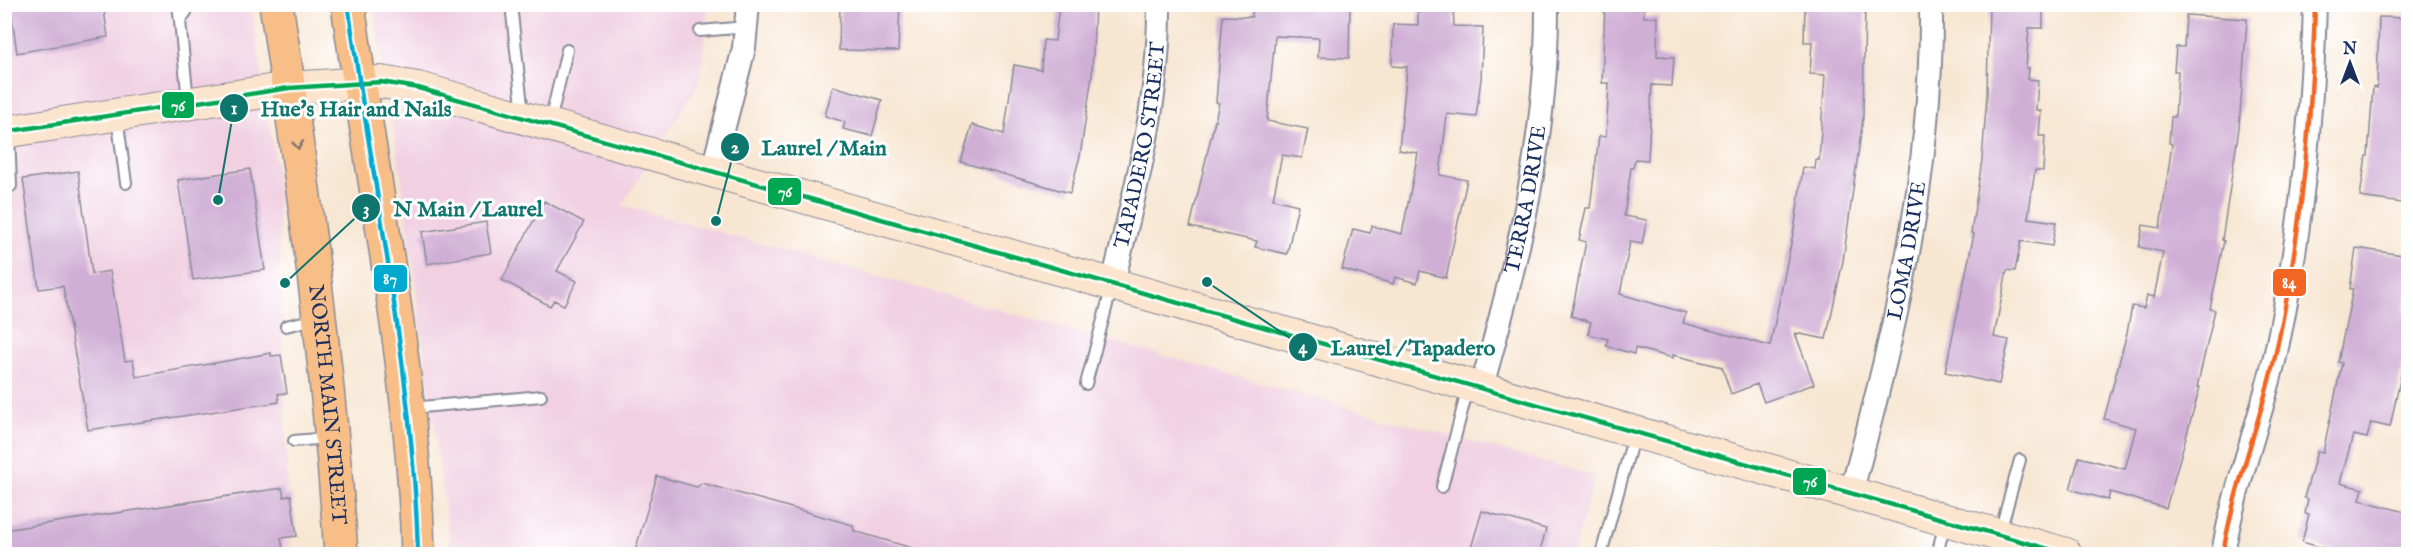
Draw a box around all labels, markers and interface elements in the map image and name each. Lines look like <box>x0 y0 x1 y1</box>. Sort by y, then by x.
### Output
north arrow <box>2320 33 2380 93</box>
street label: TAPADERO STREET <box>1108 40 1172 251</box>
text: N <box>2342 40 2357 60</box>
callout: Hue's Hair and Nails <box>219 88 464 128</box>
line badge: 76 <box>161 91 195 119</box>
text: Hue's Hair and Nails <box>260 96 452 124</box>
text: 76 <box>171 97 186 117</box>
text: 1 <box>231 98 238 121</box>
street label: TERRA DRIVE <box>1499 124 1553 276</box>
callout: Laurel / Main <box>720 127 899 167</box>
text: Laurel / Main <box>761 135 887 163</box>
text: 2 <box>731 137 740 160</box>
one-way arrow <box>291 141 303 150</box>
line badge: 76 <box>767 177 802 206</box>
street label: LOMA DRIVE <box>1881 180 1933 323</box>
text: 76 <box>778 183 793 203</box>
callout: N Main / Laurel <box>351 188 555 228</box>
text: N Main / Laurel <box>392 196 544 224</box>
text: 3 <box>363 199 369 222</box>
line badge: 87 <box>373 264 408 293</box>
line badge: 84 <box>2272 268 2307 297</box>
text: 87 <box>383 270 397 290</box>
text: 84 <box>2282 274 2297 294</box>
street label: NORTH MAIN STREET <box>302 283 352 526</box>
callout: Laurel / Tapadero <box>1288 327 1507 367</box>
text: Laurel / Tapadero <box>1331 335 1496 363</box>
text: 4 <box>1299 337 1309 360</box>
line badge: 76 <box>1792 467 1827 496</box>
text: 76 <box>1803 473 1818 493</box>

